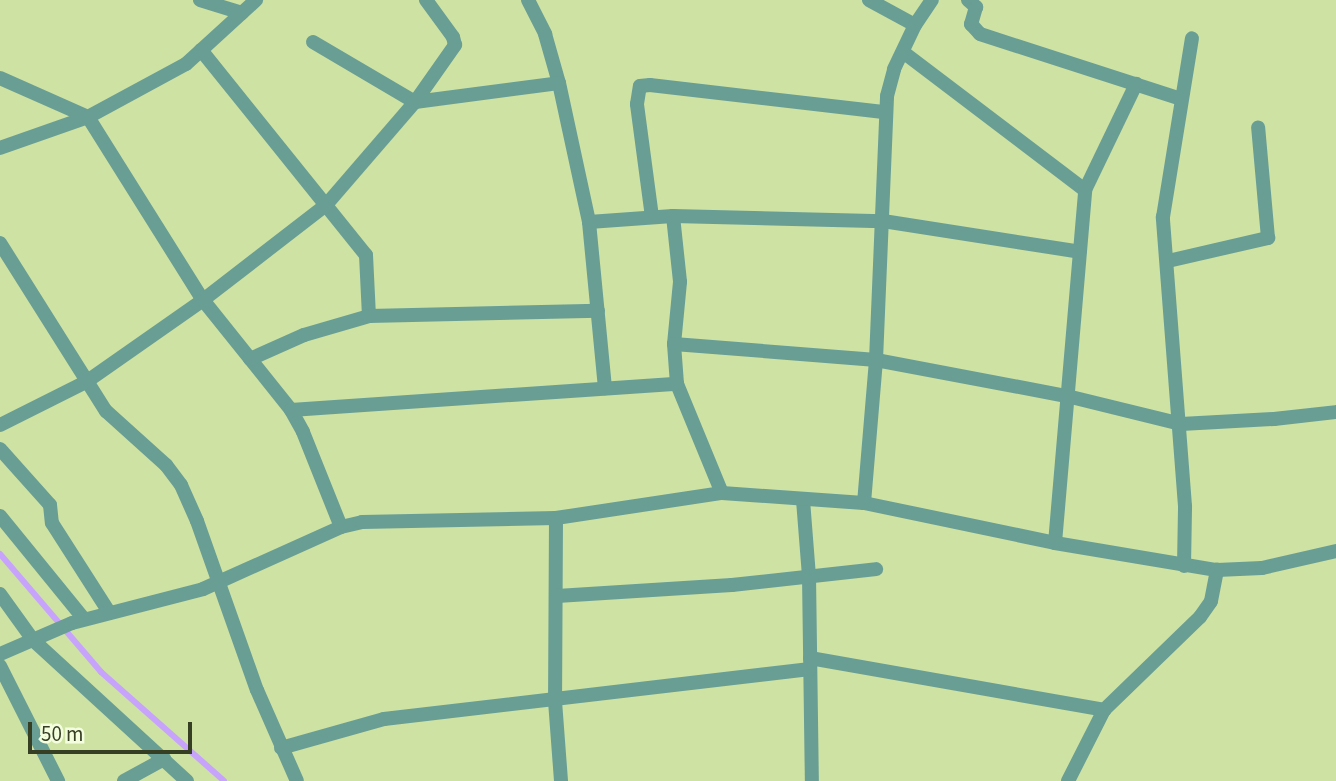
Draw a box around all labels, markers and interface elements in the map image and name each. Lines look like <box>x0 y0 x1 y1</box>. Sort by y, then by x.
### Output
scale bar <box>32 708 196 752</box>
text: 50 m <box>41 719 83 749</box>

